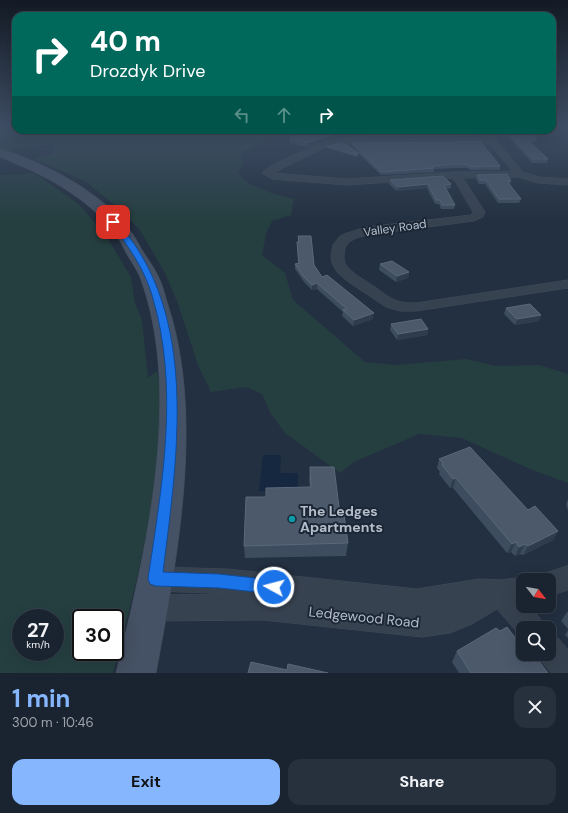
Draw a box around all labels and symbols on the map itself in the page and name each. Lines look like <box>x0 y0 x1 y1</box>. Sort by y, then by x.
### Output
pin <box>96 205 130 239</box>
street label: Valley Road <box>362 216 428 240</box>
place label: The Ledges Apartments <box>300 502 383 536</box>
marker: The Ledges Apartments <box>287 514 297 524</box>
position arrow <box>253 566 295 608</box>
north arrow <box>516 573 556 613</box>
street label: Ledgewood Road <box>308 602 420 632</box>
speed limit sign: 30 <box>72 609 124 661</box>

